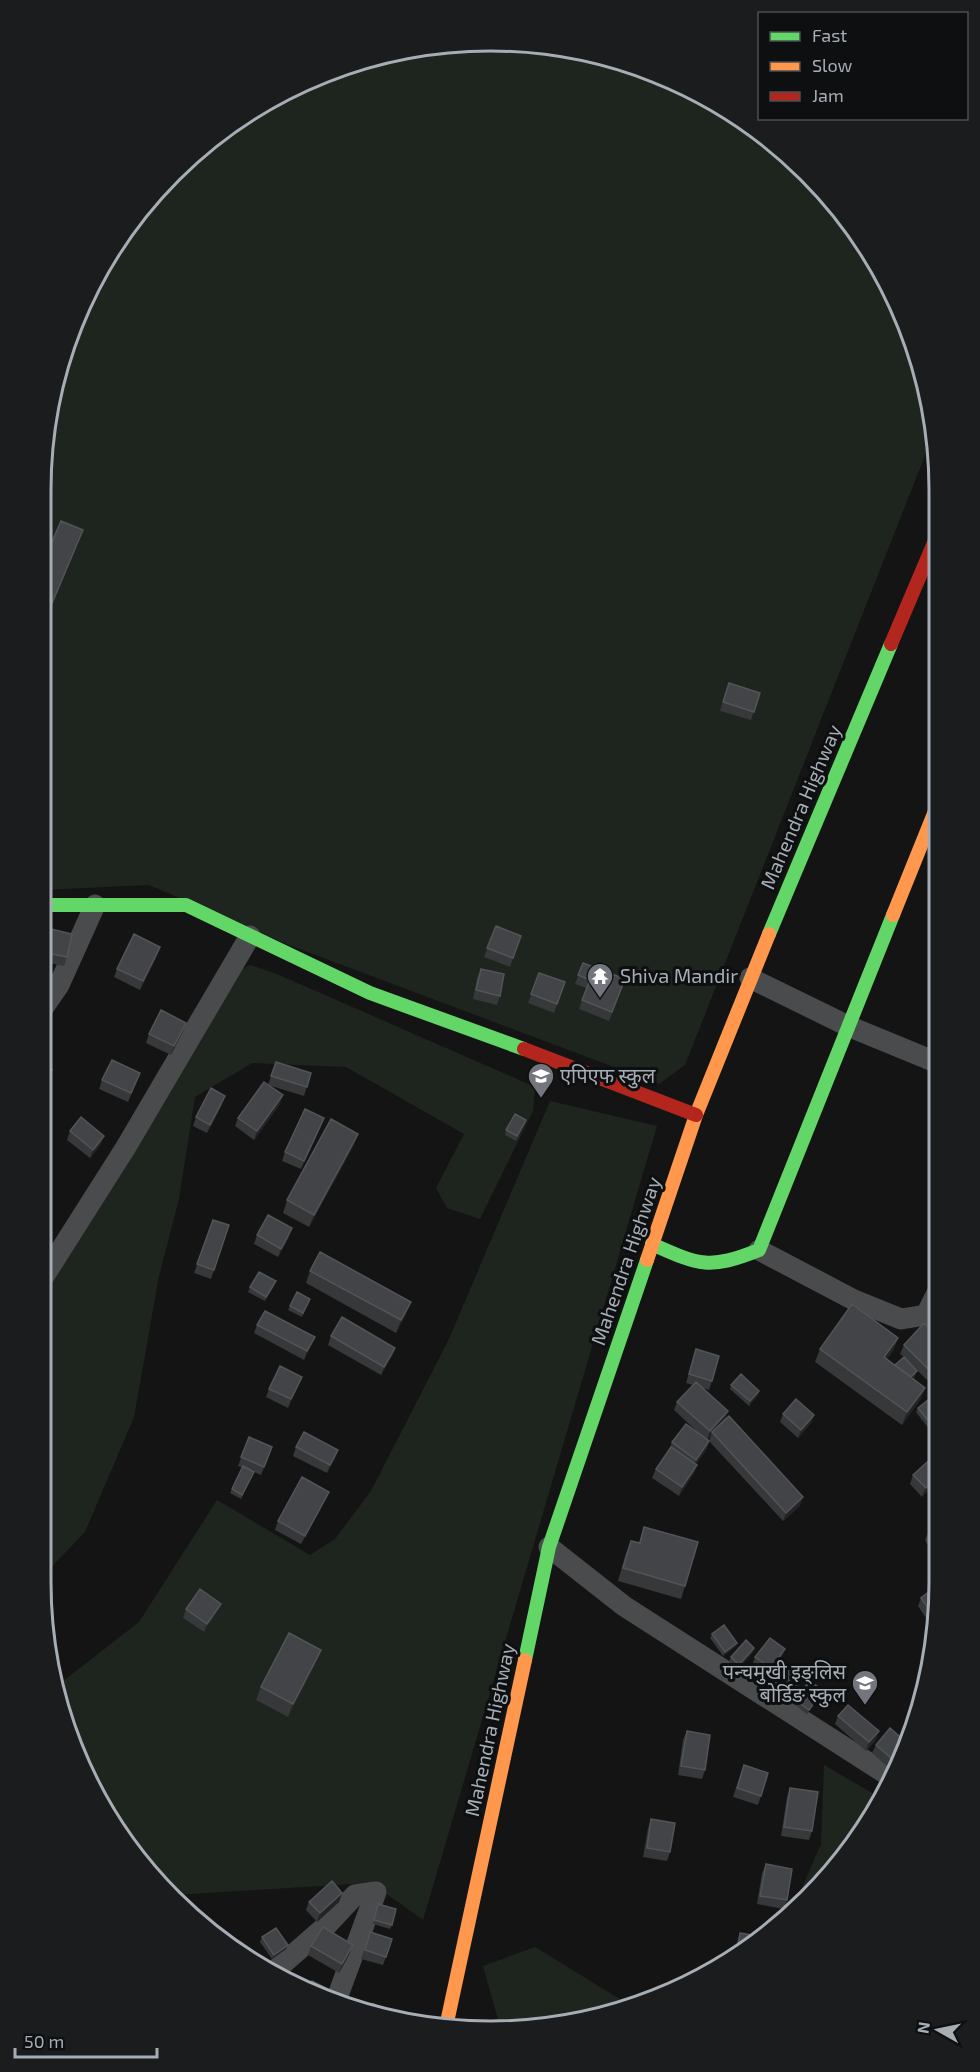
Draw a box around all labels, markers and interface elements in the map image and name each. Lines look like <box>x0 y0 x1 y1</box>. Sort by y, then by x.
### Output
legend <box>758 12 968 120</box>
text: Fast <box>812 24 847 46</box>
text: Slow <box>812 54 853 76</box>
text: Jam <box>812 84 844 106</box>
street label: Mahendra Highway <box>755 720 846 893</box>
temple icon: Shiva Mandir <box>585 961 615 999</box>
place label: Shiva Mandir <box>620 963 738 987</box>
school or university icon: एपिएफ स्कुल <box>526 1061 556 1099</box>
place label: एपिएफ स्कुल <box>560 1063 656 1089</box>
street label: Mahendra Highway <box>585 1173 665 1348</box>
street label: Mahendra Highway <box>459 1641 519 1819</box>
place label: पन्चमुखी इङ्लिस बोर्डिङ स्कुल <box>723 1659 846 1708</box>
school or university icon: पन्चमुखी इङ्लिस बोर्डिङ स्कुल <box>850 1668 880 1706</box>
north arrow <box>908 2000 968 2060</box>
text: N <box>912 2020 933 2035</box>
scale bar <box>15 2021 158 2059</box>
text: 50 m <box>24 2030 64 2052</box>

